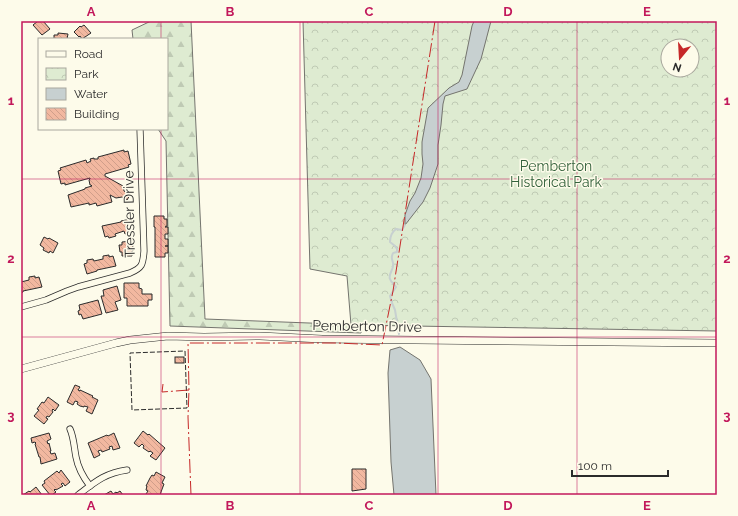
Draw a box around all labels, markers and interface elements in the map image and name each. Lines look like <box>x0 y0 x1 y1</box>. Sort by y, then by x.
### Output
text: A <box>87 4 96 19</box>
text: B <box>226 4 235 19</box>
text: C <box>365 4 374 19</box>
text: D <box>503 4 513 19</box>
text: E <box>643 4 651 19</box>
legend <box>38 38 168 130</box>
north arrow <box>660 38 700 78</box>
text: Road <box>74 47 103 61</box>
text: N <box>671 60 683 75</box>
text: Park <box>74 67 99 81</box>
text: Water <box>74 87 108 101</box>
text: 1 <box>8 93 15 108</box>
text: 1 <box>724 93 731 108</box>
text: Building <box>74 107 120 121</box>
park label: Pemberton Historical Park <box>510 158 603 190</box>
street label: Tressler Drive <box>120 170 138 258</box>
text: 2 <box>7 251 15 266</box>
text: 2 <box>723 251 731 266</box>
street label: Pemberton Drive <box>312 317 422 335</box>
text: 3 <box>7 408 15 423</box>
text: 3 <box>723 408 731 423</box>
scale bar <box>572 452 668 478</box>
text: 100 m <box>578 459 612 473</box>
text: A <box>87 498 96 513</box>
text: B <box>226 498 235 513</box>
text: C <box>365 498 374 513</box>
text: D <box>503 498 513 513</box>
text: E <box>643 498 651 513</box>

